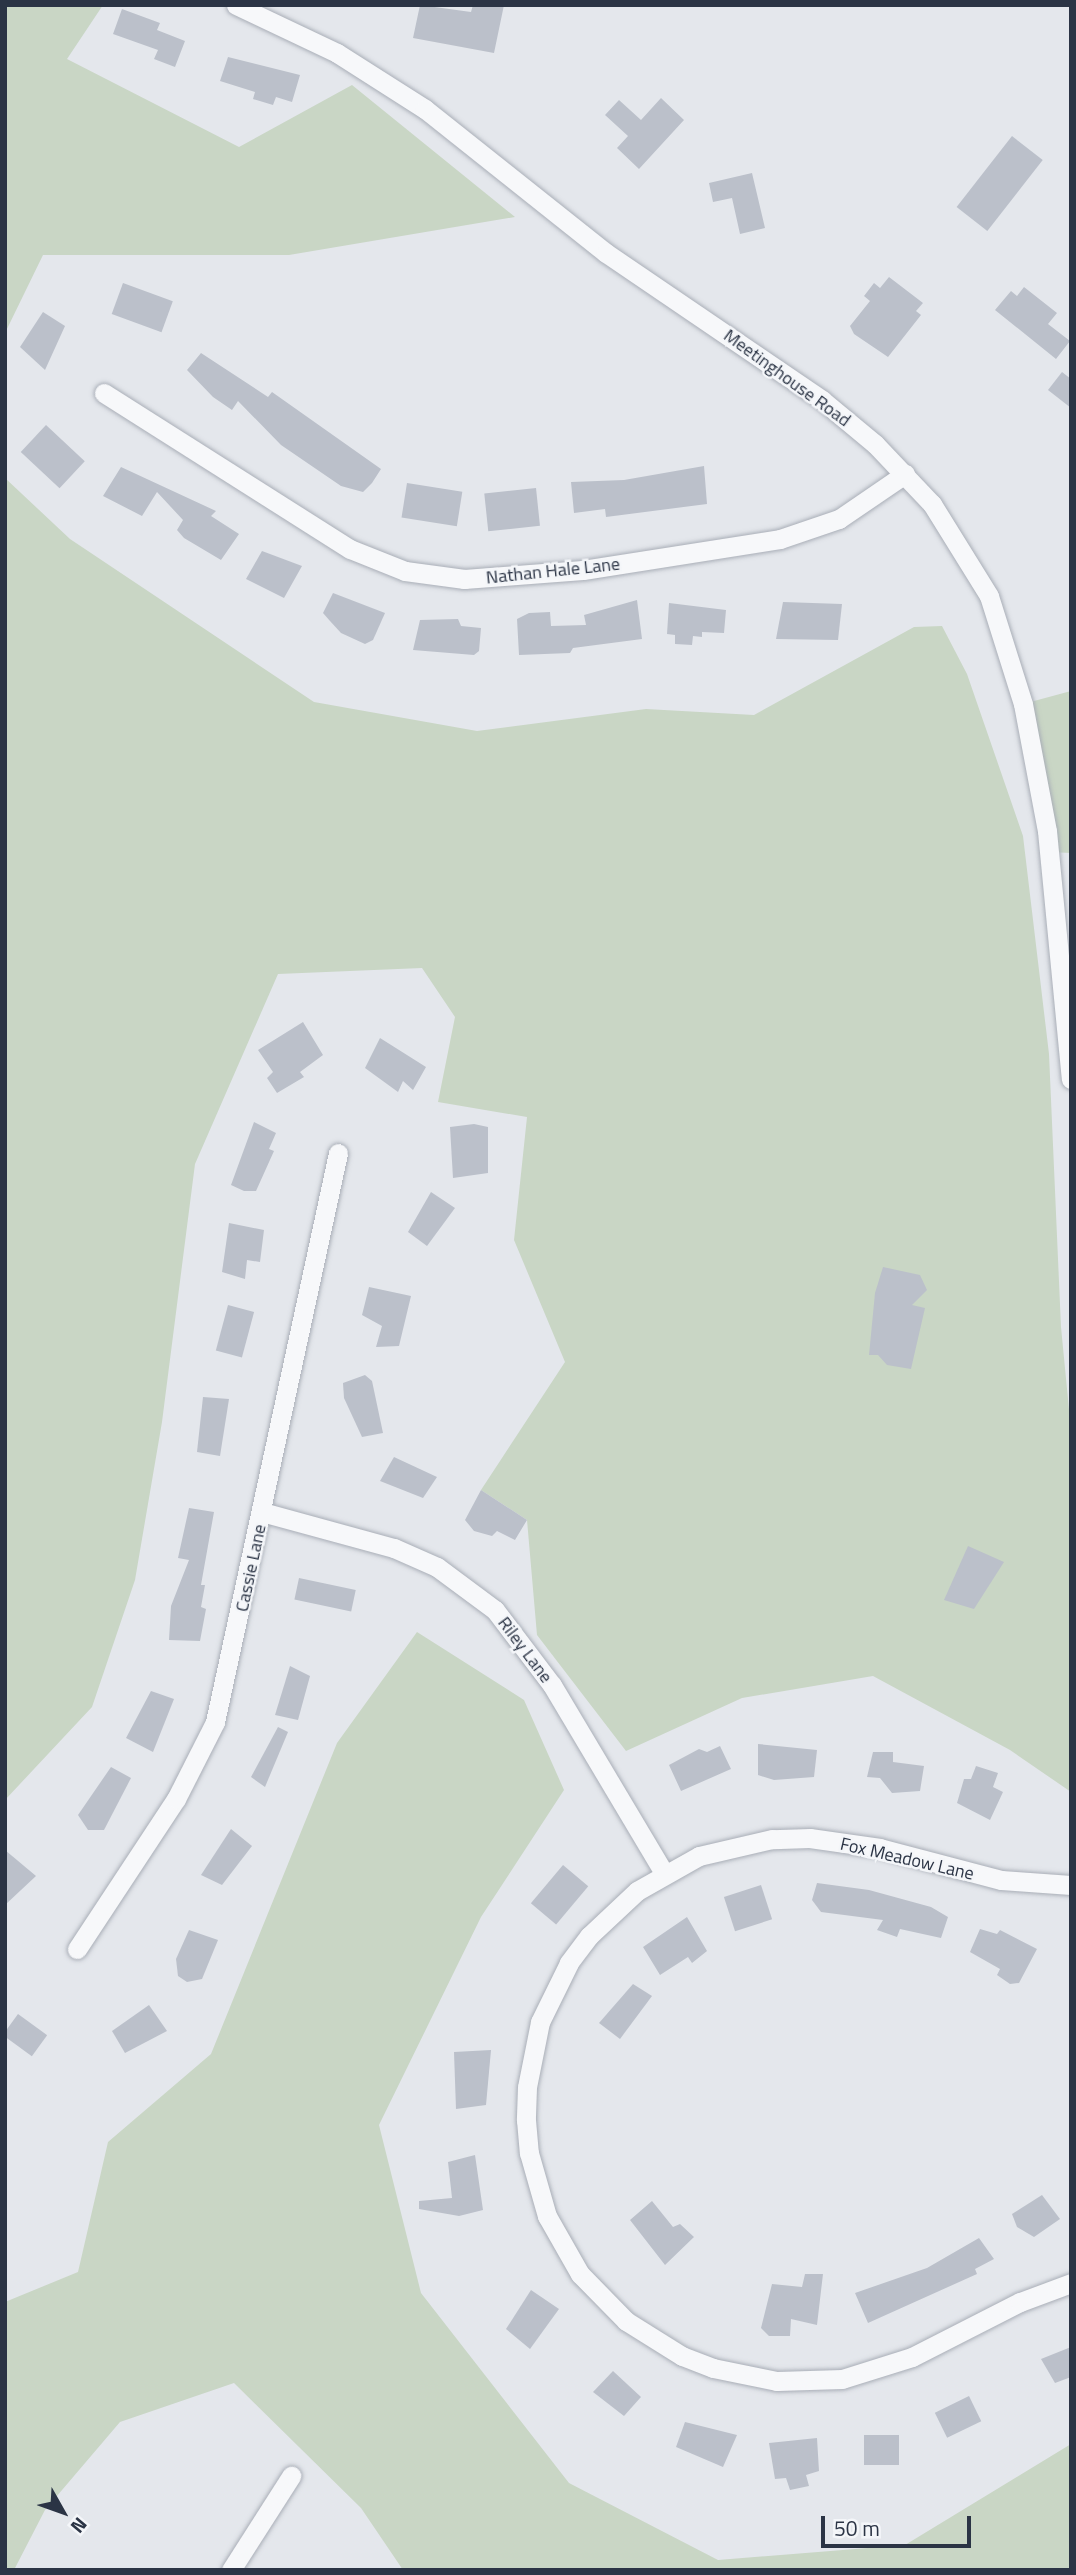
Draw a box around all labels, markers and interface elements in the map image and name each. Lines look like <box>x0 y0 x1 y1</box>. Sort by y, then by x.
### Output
street label: Meetinghouse Road <box>719 325 855 431</box>
street label: Nathan Hale Lane <box>485 553 621 589</box>
street label: Cassie Lane <box>231 1522 271 1614</box>
street label: Riley Lane <box>493 1613 557 1687</box>
street label: Fox Meadow Lane <box>838 1833 976 1885</box>
north arrow <box>28 2477 98 2547</box>
scale bar <box>824 2502 974 2546</box>
text: N <box>64 2511 95 2540</box>
text: 50 m <box>834 2512 880 2544</box>

